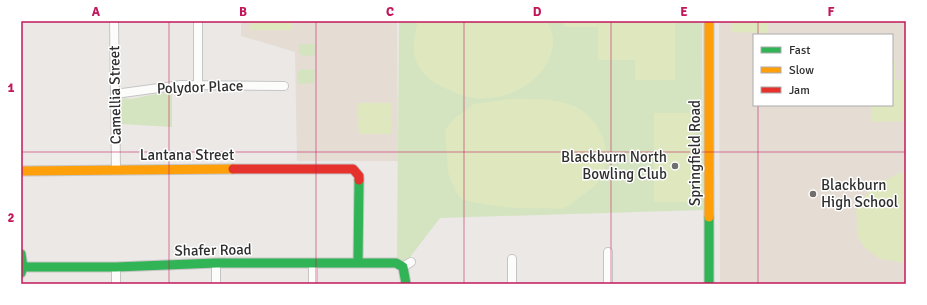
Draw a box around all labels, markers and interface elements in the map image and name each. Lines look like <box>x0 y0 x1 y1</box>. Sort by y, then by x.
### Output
text: A <box>92 4 101 20</box>
text: B <box>239 4 247 20</box>
text: C <box>386 4 394 20</box>
text: D <box>533 4 542 20</box>
text: E <box>680 4 688 20</box>
text: F <box>828 4 835 20</box>
legend <box>753 34 893 106</box>
text: Fast <box>789 43 810 58</box>
street label: Camellia Street <box>105 46 125 144</box>
text: Slow <box>789 63 814 78</box>
street label: Polydor Place <box>156 76 244 98</box>
text: 1 <box>7 80 15 96</box>
text: Jam <box>789 83 810 98</box>
street label: Springfield Road <box>686 100 704 206</box>
street label: Lantana Street <box>140 146 234 164</box>
place label: Blackburn North Bowling Club <box>561 148 667 183</box>
marker: Blackburn North Bowling Club <box>670 161 680 171</box>
place label: Blackburn High School <box>821 176 898 211</box>
marker: Blackburn High School <box>808 189 818 199</box>
text: 2 <box>7 210 15 226</box>
street label: Shafer Road <box>174 240 252 260</box>

